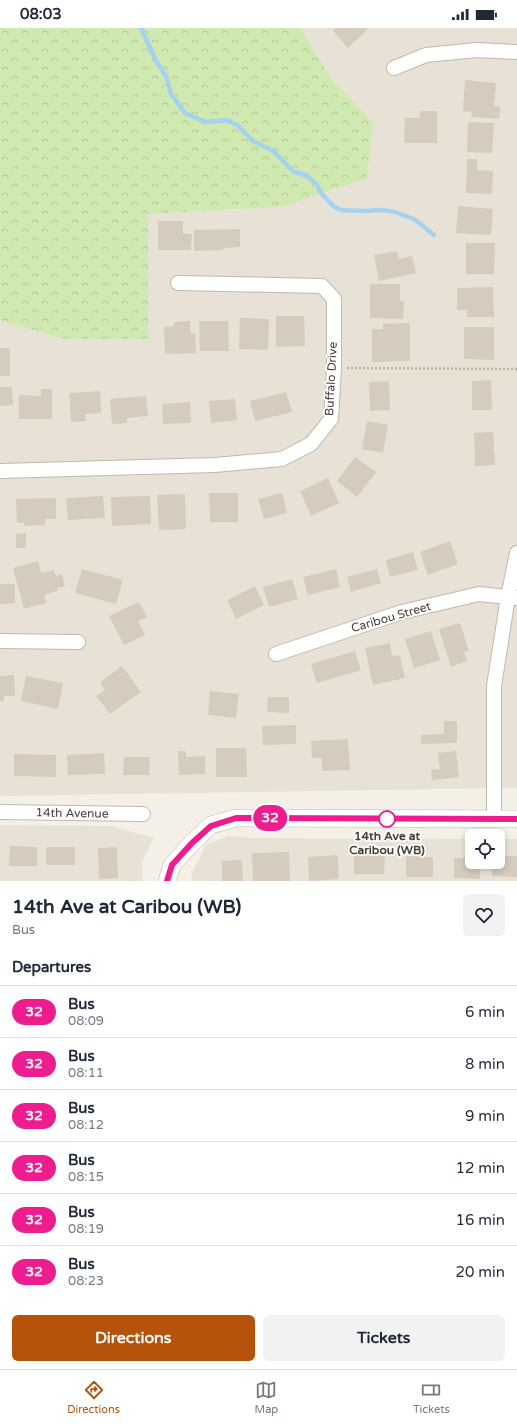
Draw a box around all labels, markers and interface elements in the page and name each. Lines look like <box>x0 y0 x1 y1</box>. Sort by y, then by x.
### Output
text: 08:03 <box>20 5 62 23</box>
street label: Buffalo Drive <box>322 341 340 416</box>
street label: Caribou Street <box>350 599 433 635</box>
street label: 14th Avenue <box>35 805 109 821</box>
line badge: 32 <box>252 805 288 831</box>
text: 32 <box>261 809 279 826</box>
marker: 14th Ave at Caribou (WB) <box>378 810 396 828</box>
place label: 14th Ave at Caribou (WB) <box>349 829 425 857</box>
map controls <box>465 829 505 869</box>
button: locate <box>465 829 505 869</box>
button: heart <box>463 894 505 936</box>
text: 14th Ave at Caribou (WB) <box>12 896 241 918</box>
text: Bus <box>12 922 35 938</box>
text: Departures <box>12 958 91 976</box>
text: Bus <box>68 995 95 1013</box>
text: 32 <box>25 1003 43 1020</box>
text: 6 min <box>465 1003 505 1021</box>
text: 08:09 <box>68 1013 104 1029</box>
text: Bus <box>68 1047 95 1065</box>
text: 32 <box>25 1055 43 1072</box>
text: 8 min <box>465 1055 505 1073</box>
text: 08:11 <box>68 1065 104 1081</box>
text: Bus <box>68 1099 95 1117</box>
text: 32 <box>25 1107 43 1124</box>
text: 9 min <box>465 1107 505 1125</box>
text: 08:12 <box>68 1117 104 1133</box>
text: Bus <box>68 1151 95 1169</box>
text: 32 <box>25 1159 43 1176</box>
text: 12 min <box>456 1159 505 1177</box>
text: 08:15 <box>68 1169 104 1185</box>
text: Bus <box>68 1203 95 1221</box>
text: 32 <box>25 1211 43 1228</box>
text: 16 min <box>456 1211 505 1229</box>
text: 08:19 <box>68 1221 104 1237</box>
text: Bus <box>68 1255 95 1273</box>
text: 32 <box>25 1263 43 1280</box>
text: 20 min <box>456 1263 505 1281</box>
text: 08:23 <box>68 1273 104 1289</box>
button: Directions <box>12 1315 255 1361</box>
button: Tickets <box>263 1315 505 1361</box>
tab: Directions <box>67 1379 120 1416</box>
tab: Map <box>255 1379 278 1416</box>
tab: Tickets <box>413 1379 450 1416</box>

